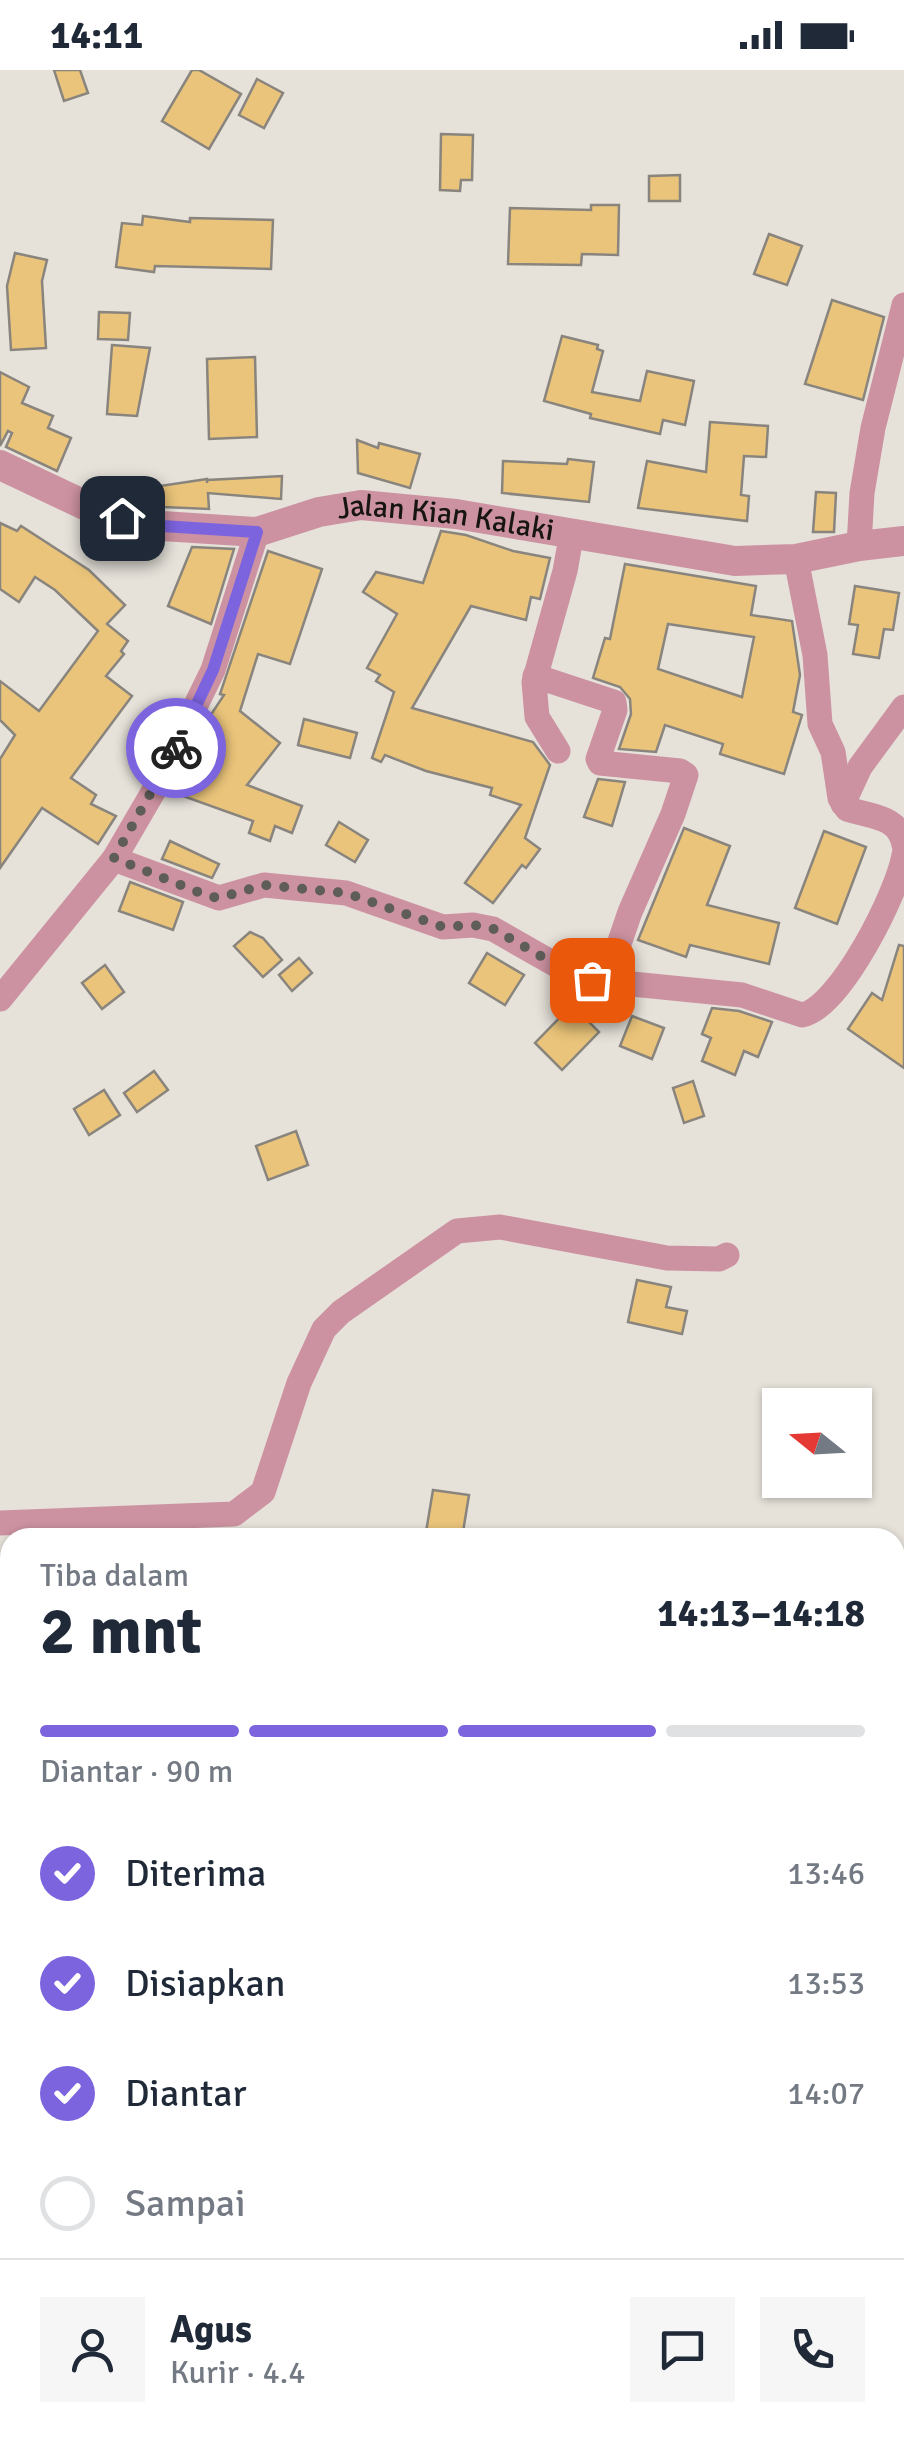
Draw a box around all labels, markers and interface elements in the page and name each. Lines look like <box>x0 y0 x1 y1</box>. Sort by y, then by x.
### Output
text: 14:11 <box>50 12 143 59</box>
pin <box>80 476 165 561</box>
street label: Jalan Kian Kalaki <box>334 487 557 549</box>
icon: home <box>95 491 150 546</box>
courier <box>126 698 226 798</box>
icon: bike <box>149 721 204 776</box>
pin <box>550 938 635 1023</box>
icon: bag <box>565 953 620 1008</box>
north arrow <box>762 1388 872 1498</box>
map controls <box>762 1388 872 1498</box>
text: Tiba dalam <box>40 1556 189 1595</box>
text: 14:13–14:18 <box>657 1590 865 1637</box>
text: 2 mnt <box>40 1592 202 1672</box>
text: Diantar · 90 m <box>40 1752 233 1791</box>
icon: check <box>40 1846 95 1901</box>
text: Diterima <box>125 1850 266 1897</box>
text: 13:46 <box>787 1854 865 1893</box>
icon: check <box>40 1956 95 2011</box>
text: Disiapkan <box>125 1960 285 2007</box>
text: 13:53 <box>787 1964 865 2003</box>
icon: check <box>40 2066 95 2121</box>
text: Diantar <box>125 2070 246 2117</box>
text: 14:07 <box>787 2074 865 2113</box>
text: Sampai <box>125 2180 245 2227</box>
button: person <box>40 2297 145 2402</box>
button: chat <box>630 2297 735 2402</box>
button: phone <box>760 2297 865 2402</box>
text: Agus <box>170 2306 252 2353</box>
text: Kurir · 4.4 <box>170 2353 306 2392</box>

